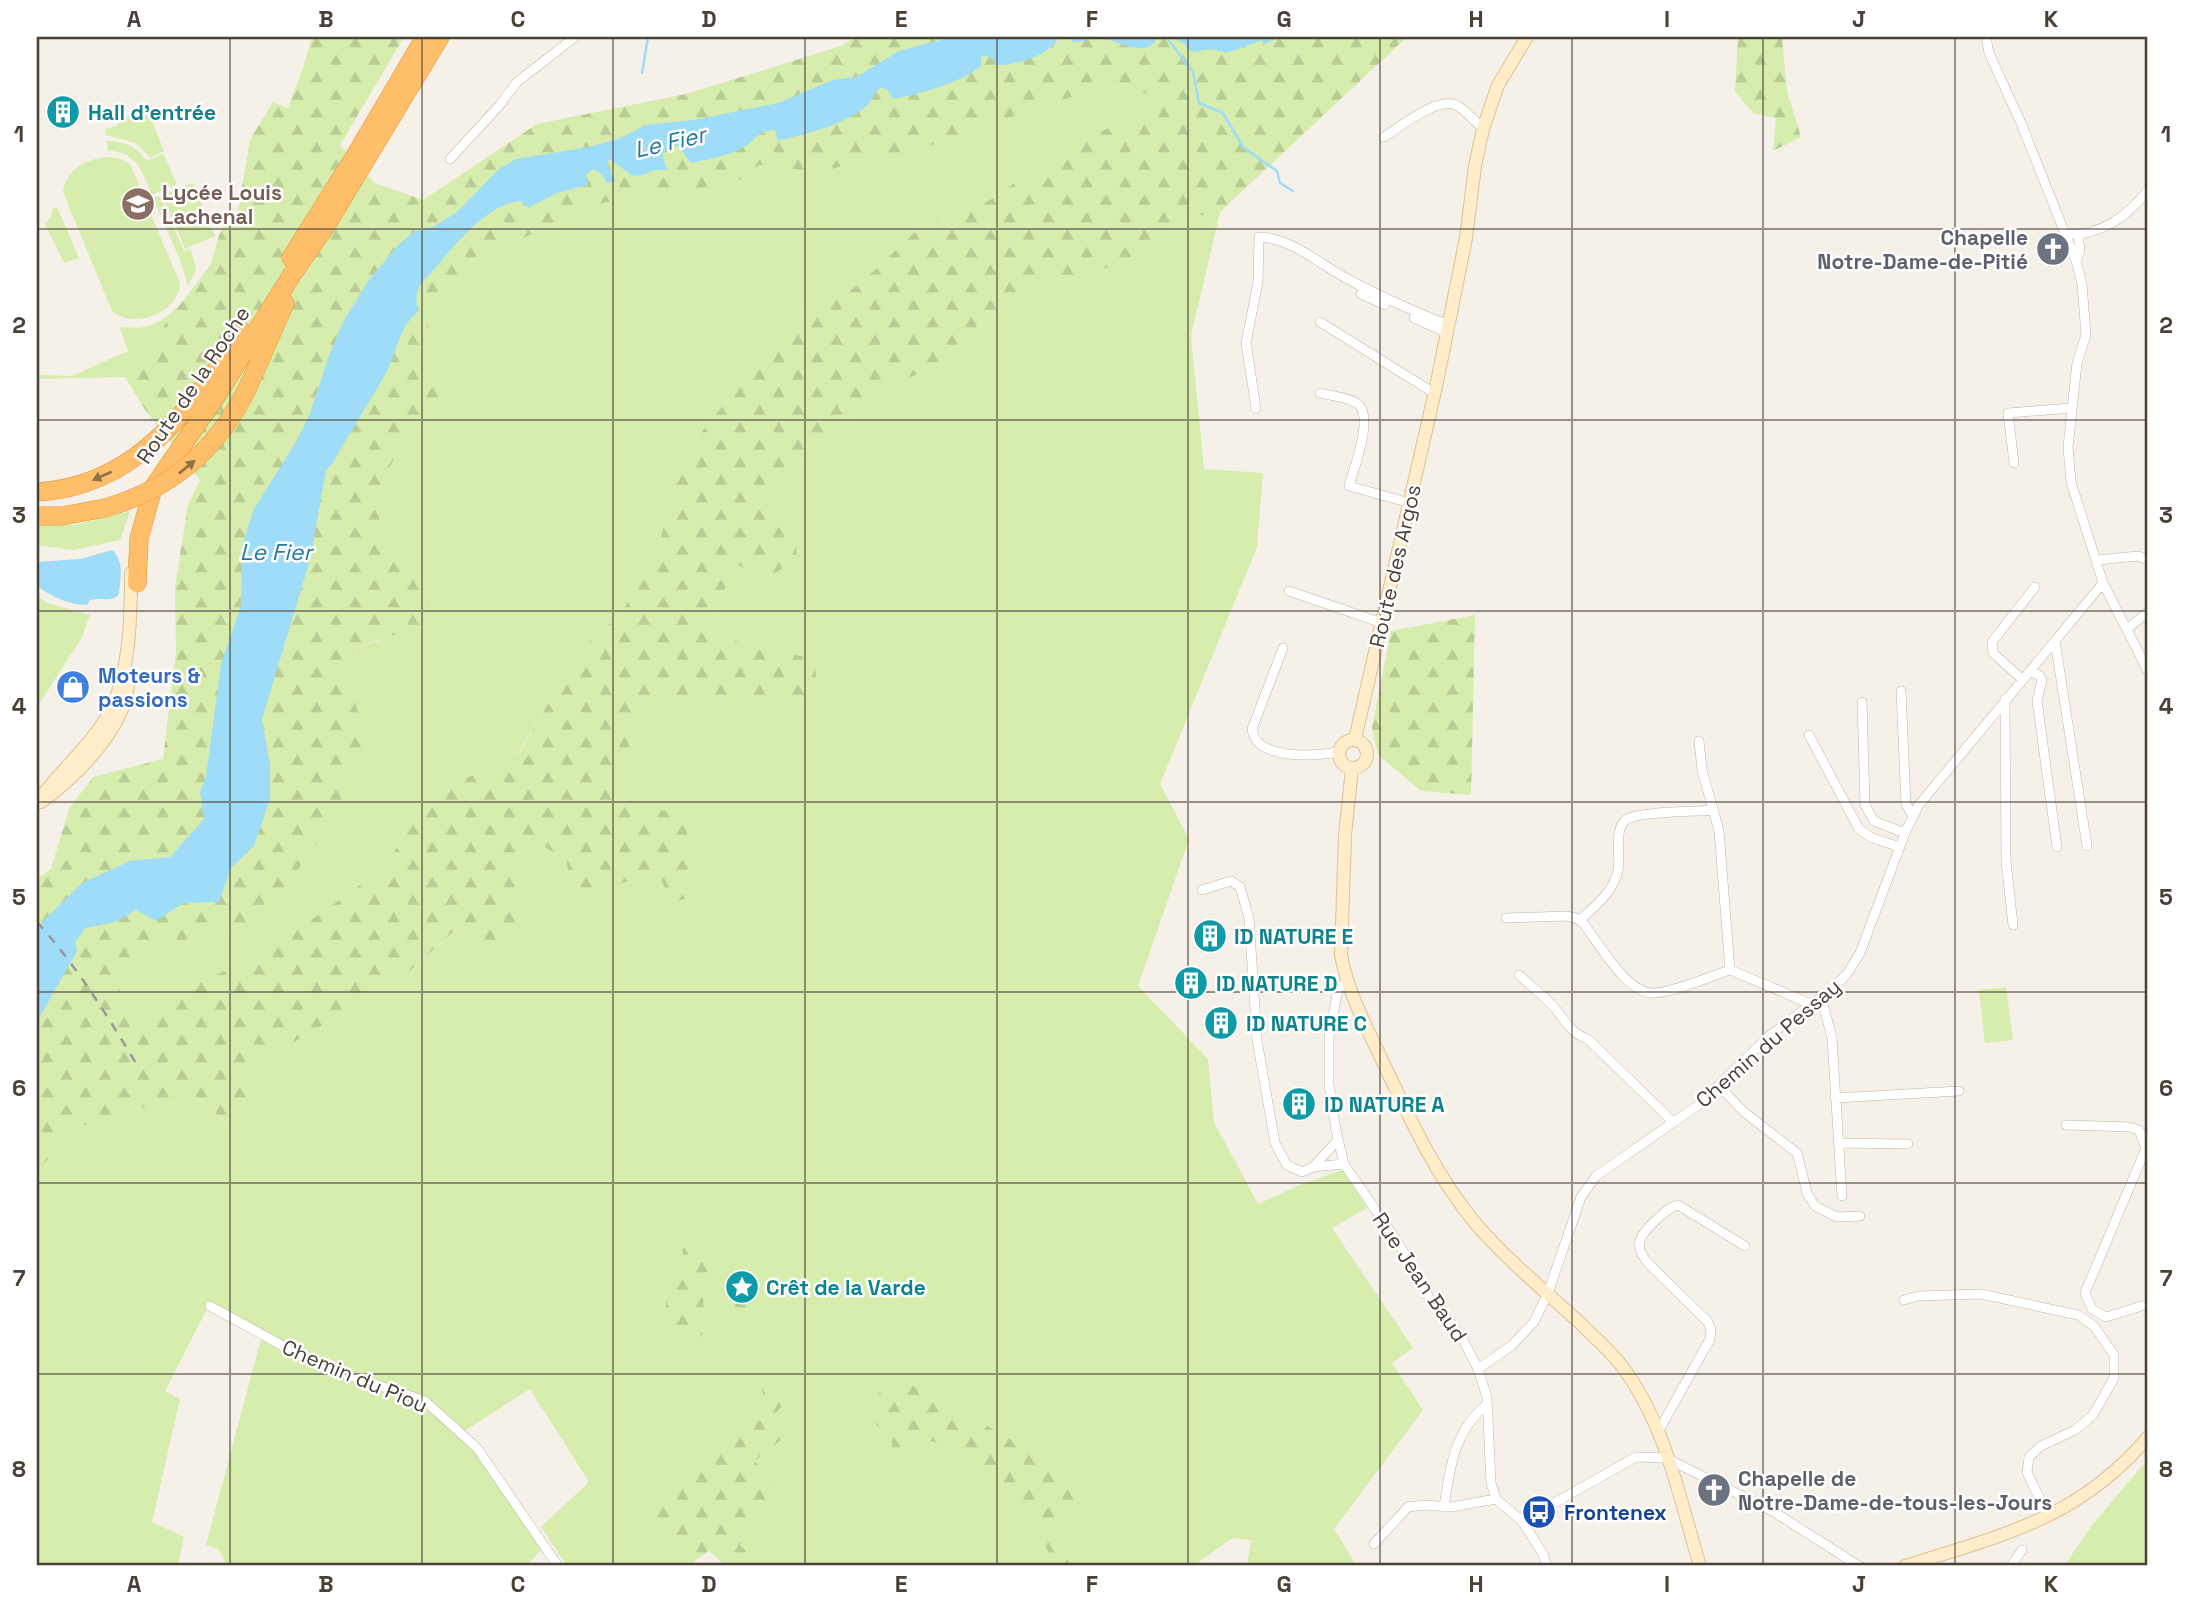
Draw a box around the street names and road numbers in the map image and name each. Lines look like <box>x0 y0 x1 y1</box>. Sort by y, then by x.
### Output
street label: Route de la Roche <box>130 301 256 469</box>
street label: Route des Argos <box>1363 482 1427 650</box>
street label: Chemin du Pessay <box>1690 973 1846 1113</box>
street label: Rue Jean Baud <box>1367 1207 1473 1347</box>
street label: Chemin du Piou <box>278 1333 432 1419</box>

